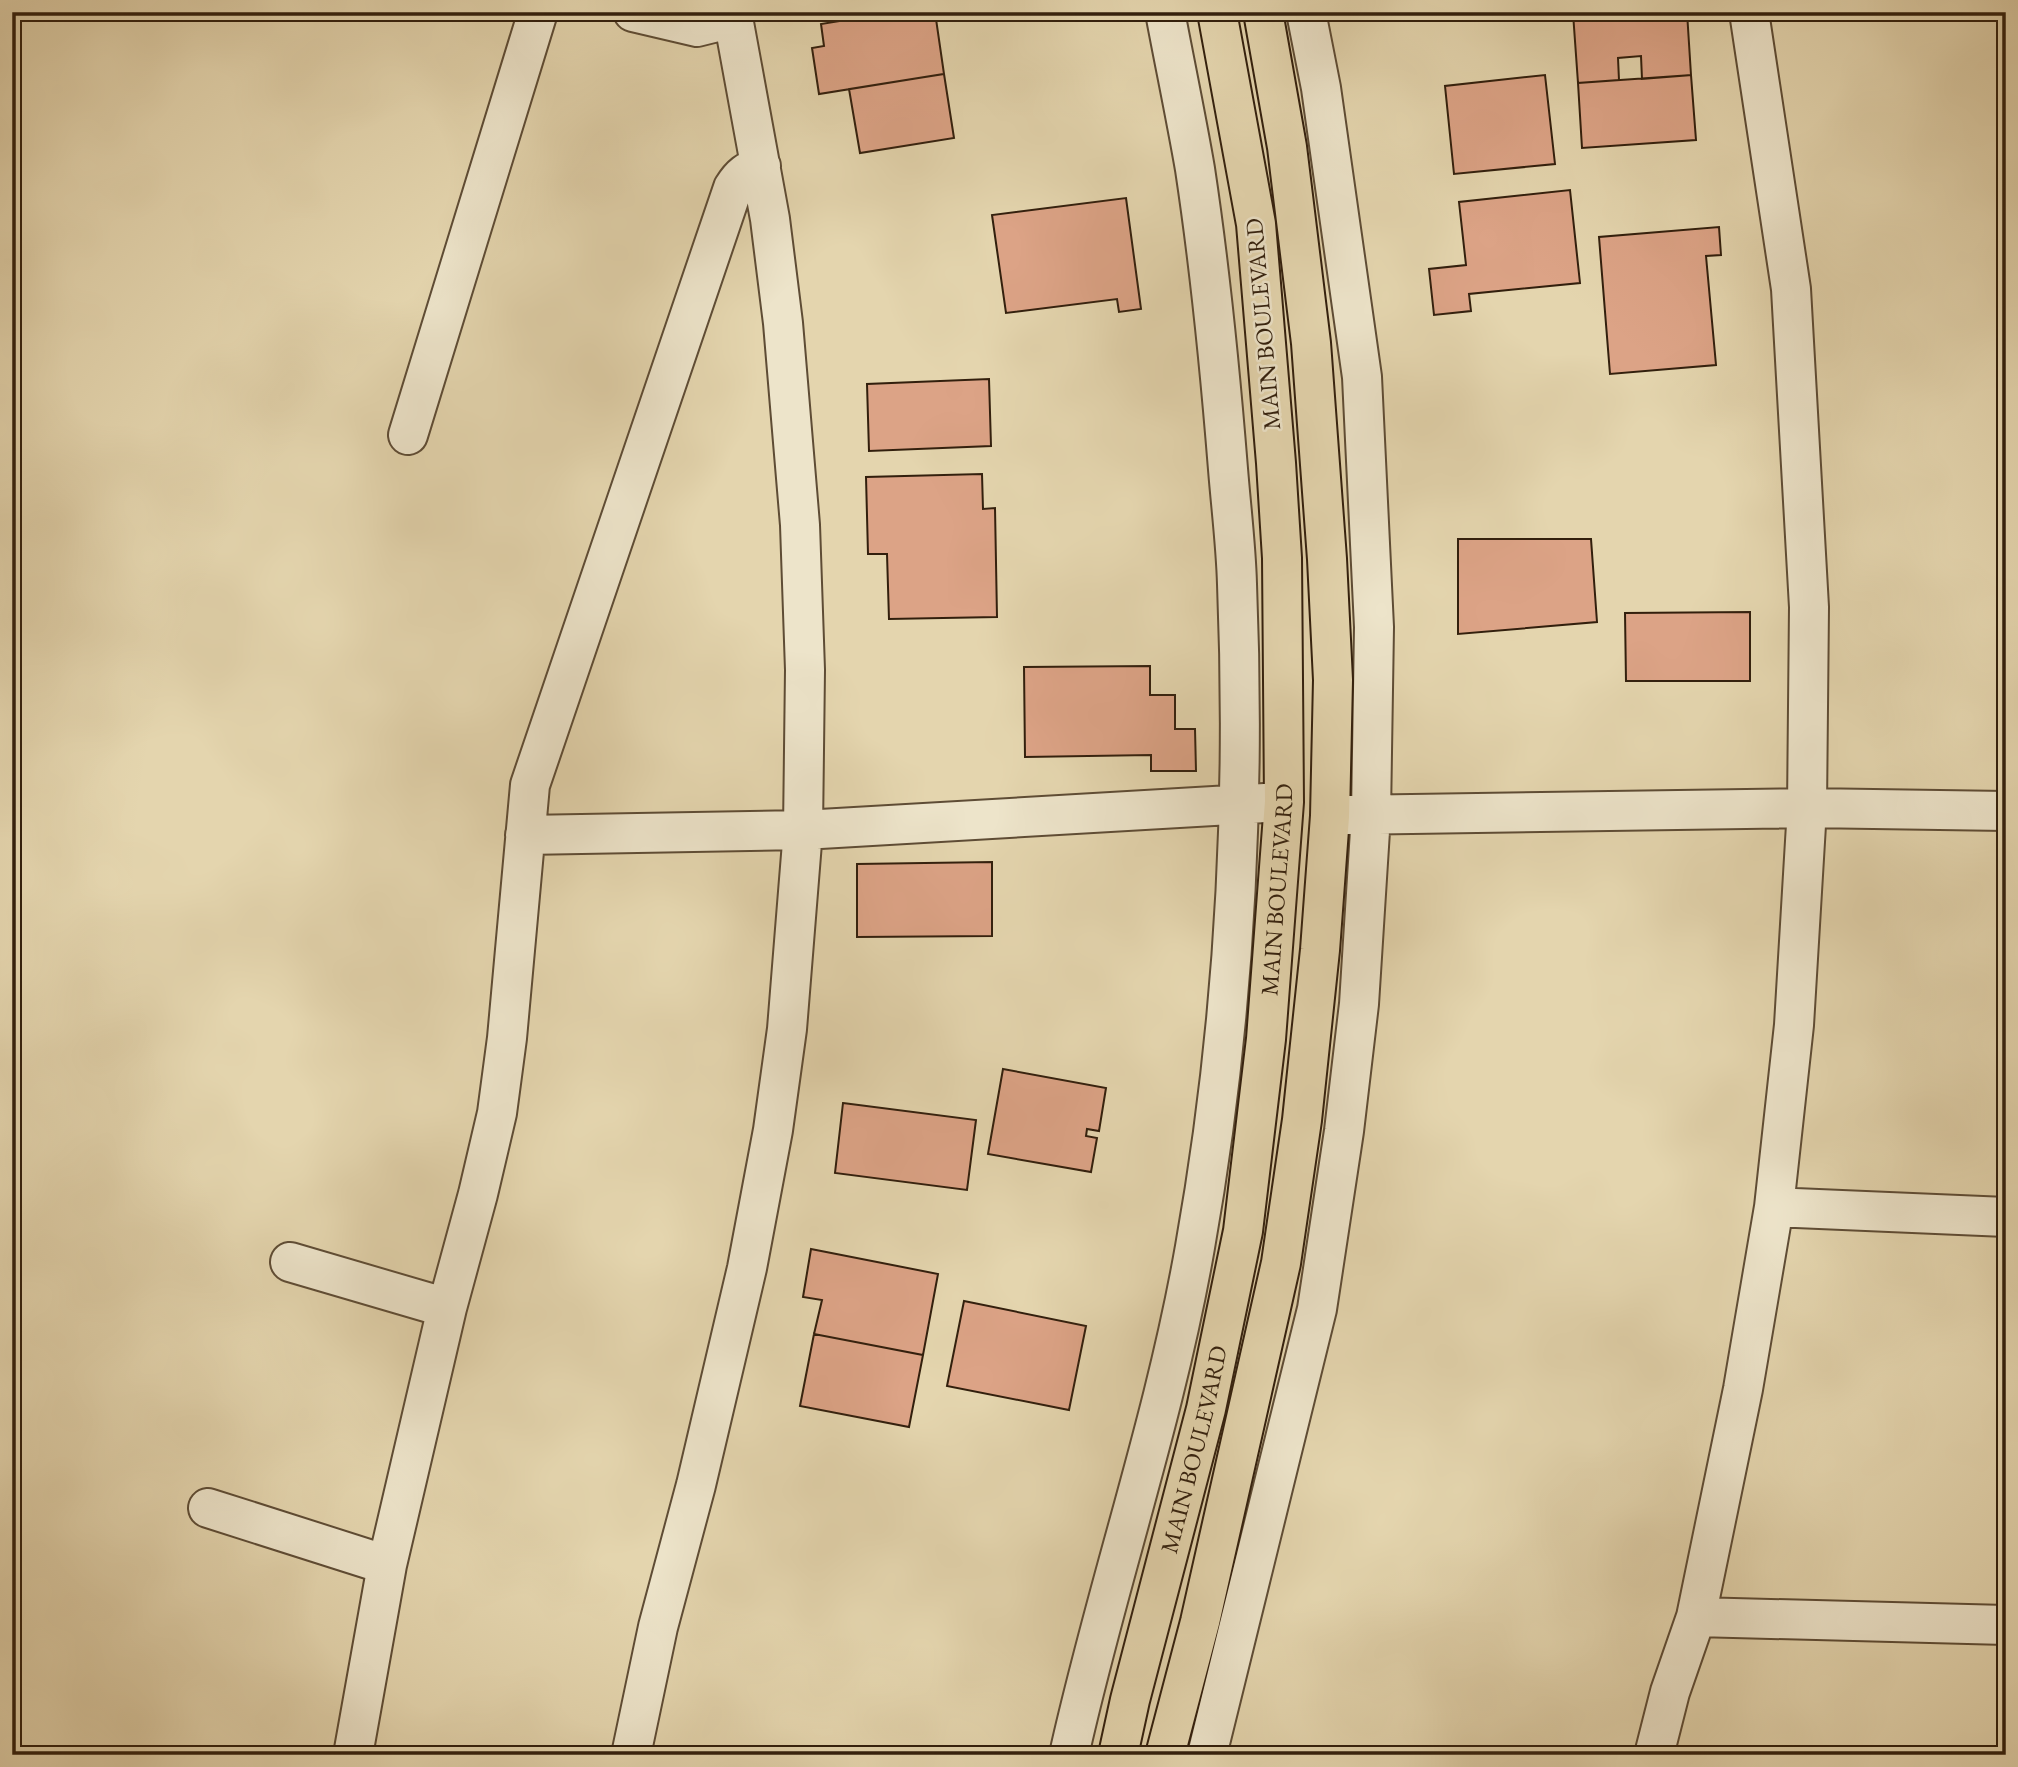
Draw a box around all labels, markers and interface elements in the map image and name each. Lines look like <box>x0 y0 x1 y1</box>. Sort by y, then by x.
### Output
street label: MAIN BOULEVARD <box>1238 217 1287 431</box>
street label: MAIN BOULEVARD <box>1253 783 1299 997</box>
street label: MAIN BOULEVARD <box>1153 1343 1234 1556</box>

